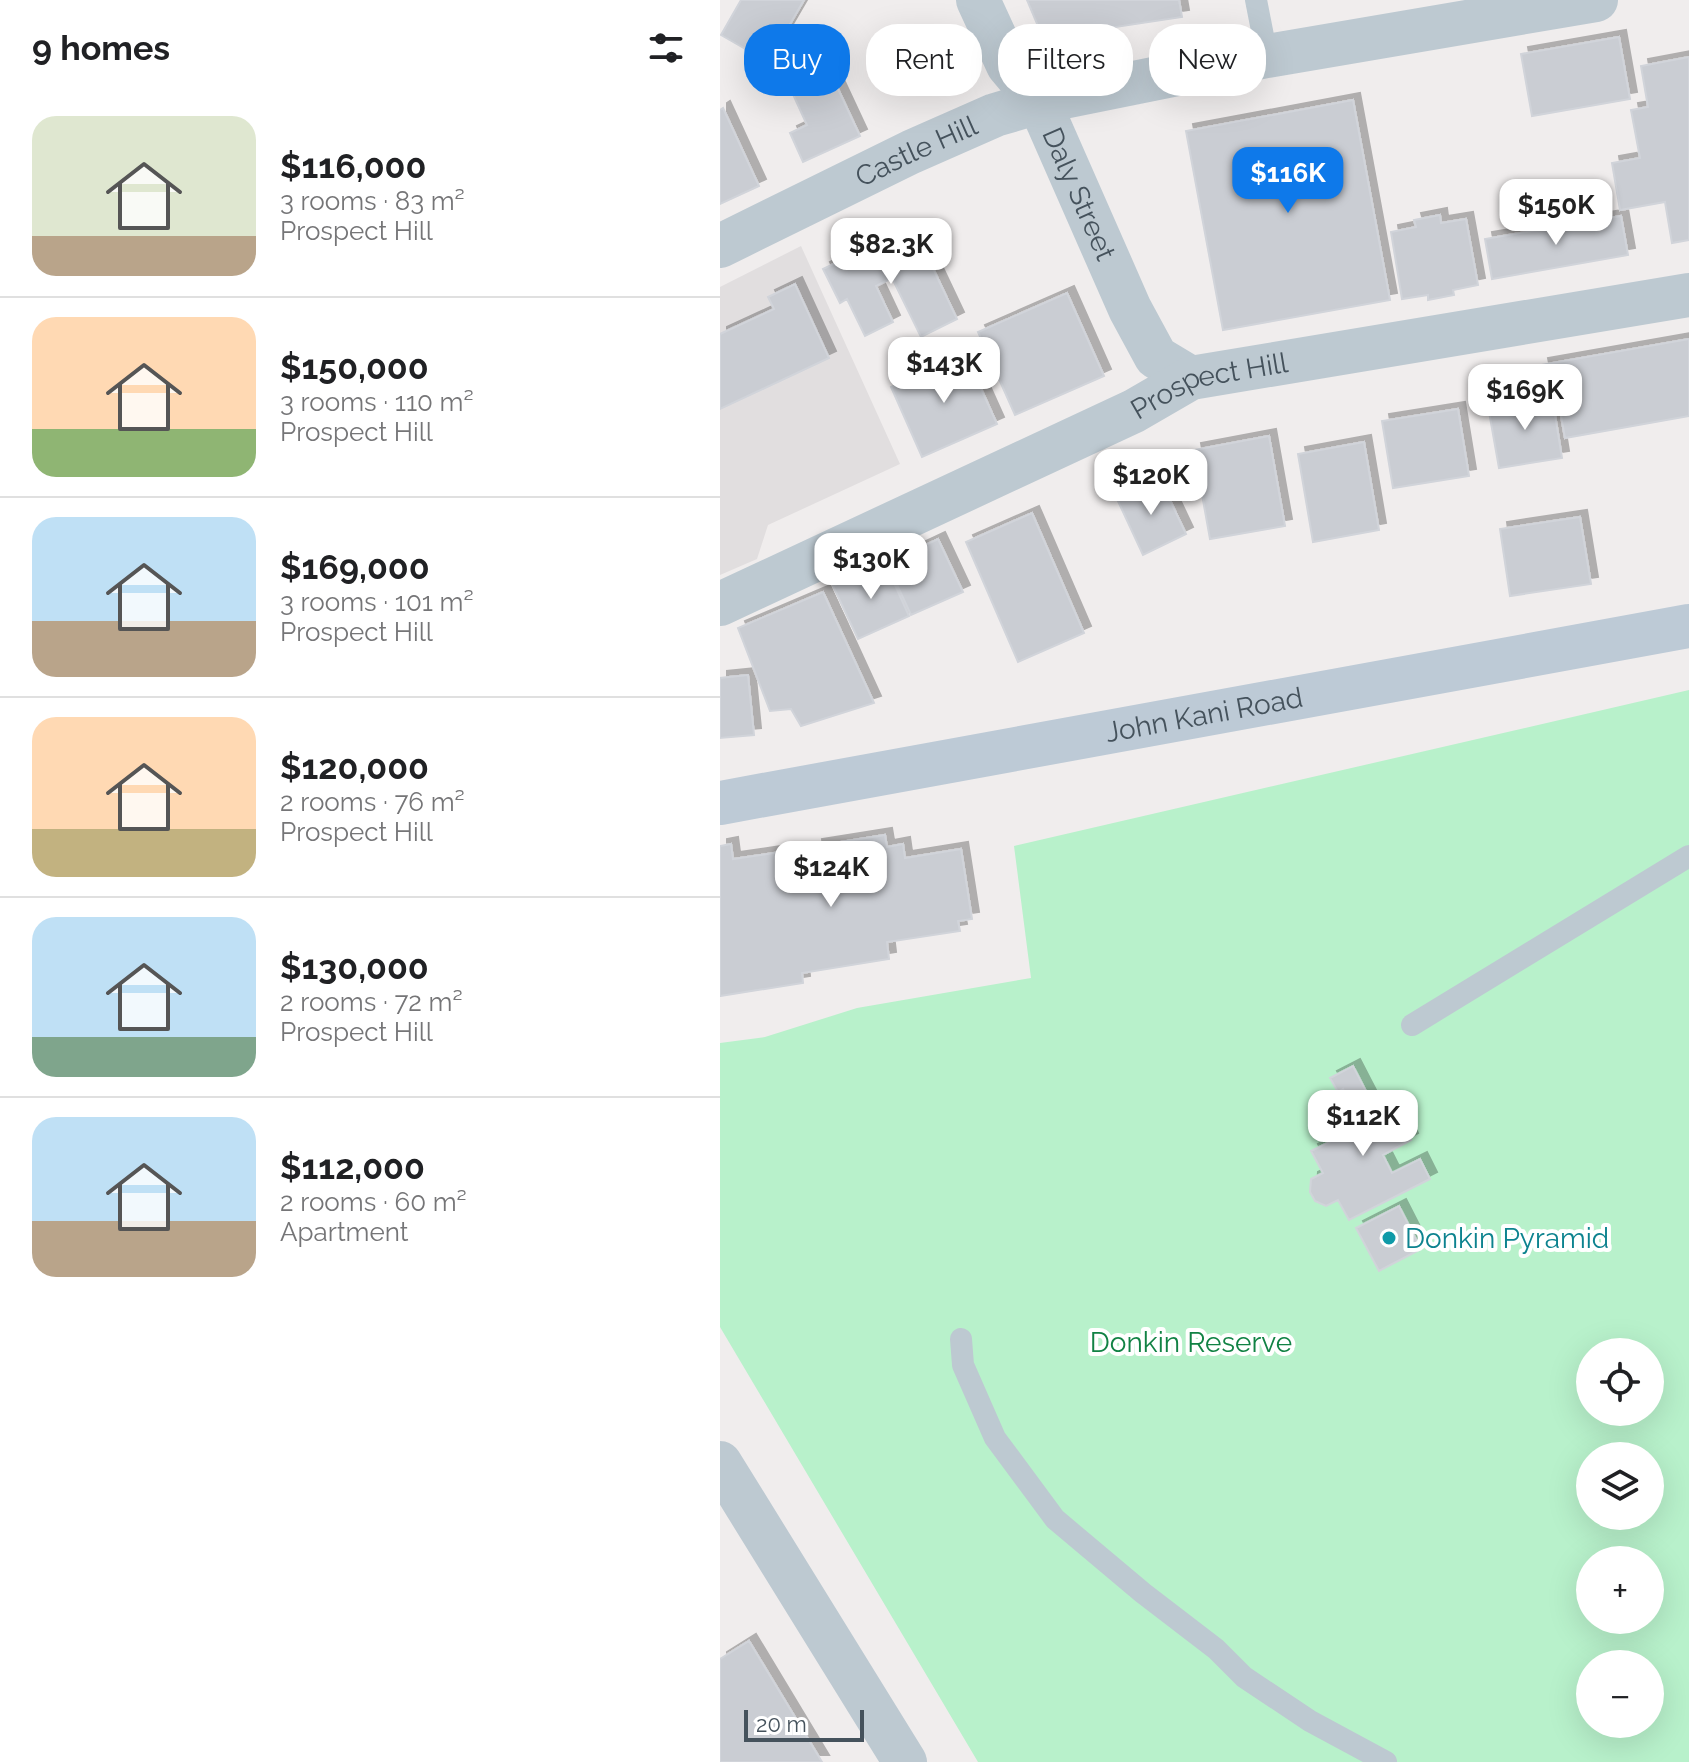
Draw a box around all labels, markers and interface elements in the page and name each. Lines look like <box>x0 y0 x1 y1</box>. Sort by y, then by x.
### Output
chip: Buy <box>744 24 850 96</box>
chip: Rent <box>866 24 982 96</box>
chip: Filters <box>998 24 1133 96</box>
chip: New <box>1149 24 1266 96</box>
icon: filters <box>644 26 688 70</box>
text: 9 homes <box>32 28 170 68</box>
street label: Castle Hill <box>850 109 983 194</box>
street label: Daly Street <box>1035 122 1123 266</box>
text: $116,000 <box>280 146 426 186</box>
pin: $116K <box>1232 147 1344 215</box>
icon: home <box>96 148 192 244</box>
text: $116K <box>1250 158 1326 188</box>
pin: $150K <box>1500 179 1612 247</box>
text: 3 rooms · 83 m² <box>280 186 465 216</box>
text: $150K <box>1517 190 1595 220</box>
text: Prospect Hill <box>280 216 433 246</box>
pin: $82.3K <box>826 218 956 286</box>
text: $82.3K <box>849 229 933 259</box>
pin: $143K <box>888 337 1000 405</box>
street label: Prospect Hill <box>1125 346 1291 426</box>
text: $150,000 <box>280 347 429 387</box>
text: $143K <box>906 348 982 378</box>
icon: home <box>96 349 192 445</box>
pin: $169K <box>1469 364 1581 432</box>
text: $169K <box>1486 375 1564 405</box>
text: 3 rooms · 110 m² <box>280 387 474 417</box>
text: Prospect Hill <box>280 417 433 447</box>
pin: $120K <box>1095 449 1207 517</box>
text: $120K <box>1112 460 1190 490</box>
pin: $130K <box>815 533 927 601</box>
text: $130K <box>832 544 910 574</box>
text: $169,000 <box>280 547 430 587</box>
icon: home <box>96 549 192 645</box>
text: 3 rooms · 101 m² <box>280 587 474 617</box>
text: Prospect Hill <box>280 617 433 647</box>
street label: John Kani Road <box>1103 681 1305 749</box>
text: $120,000 <box>280 747 429 787</box>
icon: home <box>96 749 192 845</box>
text: 2 rooms · 76 m² <box>280 787 465 817</box>
text: Prospect Hill <box>280 817 433 847</box>
pin: $124K <box>775 841 887 909</box>
text: $124K <box>793 852 869 882</box>
text: $130,000 <box>280 947 429 987</box>
icon: home <box>96 949 192 1045</box>
text: 2 rooms · 72 m² <box>280 987 463 1017</box>
text: Prospect Hill <box>280 1017 433 1047</box>
pin: $112K <box>1307 1090 1419 1158</box>
text: $112K <box>1326 1101 1400 1131</box>
text: $112,000 <box>280 1147 425 1187</box>
icon: home <box>96 1149 192 1245</box>
text: 2 rooms · 60 m² <box>280 1187 467 1217</box>
text: Apartment <box>280 1217 409 1247</box>
place label: Donkin Pyramid <box>1405 1222 1609 1255</box>
marker: Donkin Pyramid <box>1380 1229 1398 1247</box>
park label: Donkin Reserve <box>1090 1326 1292 1359</box>
map controls <box>1576 1338 1664 1738</box>
button: locate <box>1576 1338 1664 1426</box>
button: layers <box>1576 1442 1664 1530</box>
button: + <box>1576 1546 1664 1634</box>
button: − <box>1576 1650 1664 1738</box>
scale bar <box>744 1706 864 1742</box>
text: 20 m <box>756 1711 807 1737</box>

